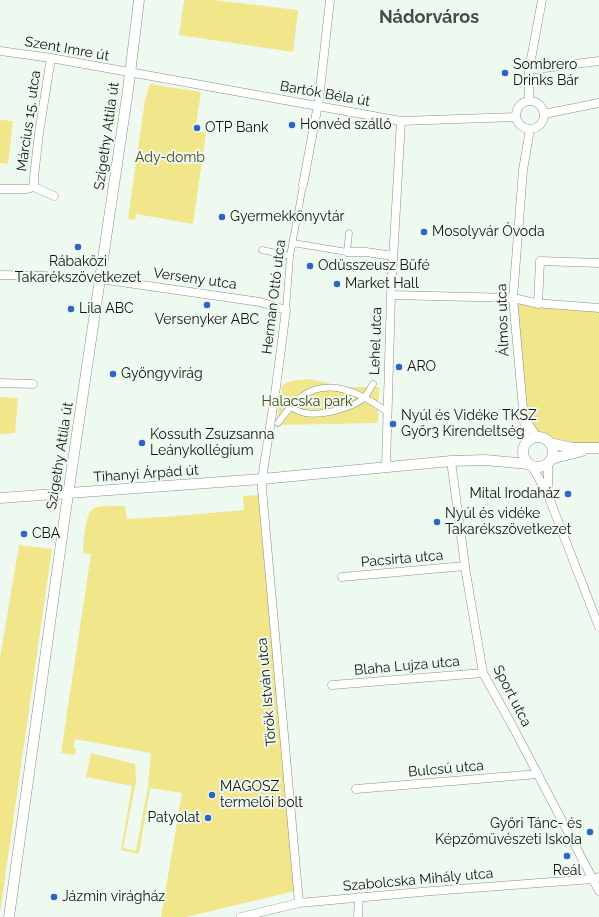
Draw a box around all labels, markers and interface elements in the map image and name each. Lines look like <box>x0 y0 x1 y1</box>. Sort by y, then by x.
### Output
district label: Nádorváros <box>379 7 479 29</box>
street label: Szent Imre út <box>23 33 111 65</box>
place label: Sombrero Drinks Bár <box>513 57 579 90</box>
marker: Sombrero Drinks Bár <box>500 68 510 78</box>
street label: Március 15. utca <box>14 69 44 173</box>
street label: Bartók Béla út <box>279 78 371 110</box>
street label: Szigethy Attila út <box>91 81 123 191</box>
place label: Honvéd szálló <box>300 117 391 133</box>
place label: OTP Bank <box>205 120 269 136</box>
marker: Honvéd szálló <box>287 120 297 130</box>
marker: OTP Bank <box>192 123 202 133</box>
park label: Ady-domb <box>135 150 205 166</box>
place label: Gyermekkönyvtár <box>230 209 345 225</box>
marker: Gyermekkönyvtár <box>217 212 227 222</box>
place label: Mosolyvár Óvoda <box>432 224 545 240</box>
marker: Mosolyvár Óvoda <box>419 227 429 237</box>
street label: Herman Ottó utca <box>259 239 289 355</box>
marker: Rábaközi Takarékszövetkezet <box>73 242 83 252</box>
place label: Rábaközi Takarékszövetkezet <box>15 254 141 286</box>
place label: Odüsszeusz Büfé <box>318 258 430 274</box>
marker: Odüsszeusz Büfé <box>305 261 315 271</box>
street label: Verseny utca <box>152 265 238 293</box>
place label: Market Hall <box>345 276 419 292</box>
marker: Market Hall <box>332 279 342 289</box>
street label: Álmos utca <box>493 283 513 357</box>
marker: Versenyker ABC <box>202 300 212 310</box>
place label: Lila ABC <box>79 301 134 317</box>
marker: Lila ABC <box>66 304 76 314</box>
street label: Lehel utca <box>366 307 386 375</box>
place label: Versenyker ABC <box>155 312 259 328</box>
place label: ARO <box>407 359 436 375</box>
marker: ARO <box>394 362 404 372</box>
place label: Gyöngyvirág <box>121 366 203 382</box>
marker: Gyöngyvirág <box>108 369 118 379</box>
park label: Halacska park <box>262 394 352 410</box>
street label: Szigethy Attila út <box>43 401 77 511</box>
place label: Nyúl és Vidéke TKSZ Győr3 Kirendeltség <box>401 408 537 440</box>
marker: Nyúl és Vidéke TKSZ Győr3 Kirendeltség <box>388 419 398 429</box>
place label: Kossuth Zsuzsanna Leánykollégium <box>150 427 274 460</box>
marker: Kossuth Zsuzsanna Leánykollégium <box>137 438 147 448</box>
street label: Tihanyi Árpád út <box>93 462 199 486</box>
place label: Mital Irodaház <box>469 486 560 502</box>
marker: Mital Irodaház <box>563 489 573 499</box>
place label: Nyúl és vidéke Takarékszövetkezet <box>445 506 571 538</box>
marker: Nyúl és vidéke Takarékszövetkezet <box>432 517 442 527</box>
place label: CBA <box>32 526 60 542</box>
marker: CBA <box>19 529 29 539</box>
street label: Pacsirta utca <box>360 547 444 571</box>
street label: Török István utca <box>254 637 280 747</box>
street label: Blaha Lujza utca <box>353 653 461 679</box>
street label: Sport utca <box>489 662 535 730</box>
street label: Bulcsú utca <box>407 757 485 781</box>
place label: MAGOSZ termelői bolt <box>220 779 303 812</box>
marker: MAGOSZ termelői bolt <box>207 790 217 800</box>
place label: Patyolat <box>147 810 200 826</box>
marker: Patyolat <box>203 813 213 823</box>
place label: Győri Tánc- és Képzőművészeti Iskola <box>435 816 582 848</box>
marker: Győri Tánc- és Képzőművészeti Iskola <box>585 827 595 837</box>
marker: Reál <box>562 851 572 861</box>
place label: Reál <box>553 863 581 879</box>
street label: Szabolcska Mihály utca <box>342 865 494 895</box>
place label: Jázmin virágház <box>62 889 165 905</box>
marker: Jázmin virágház <box>49 892 59 902</box>

